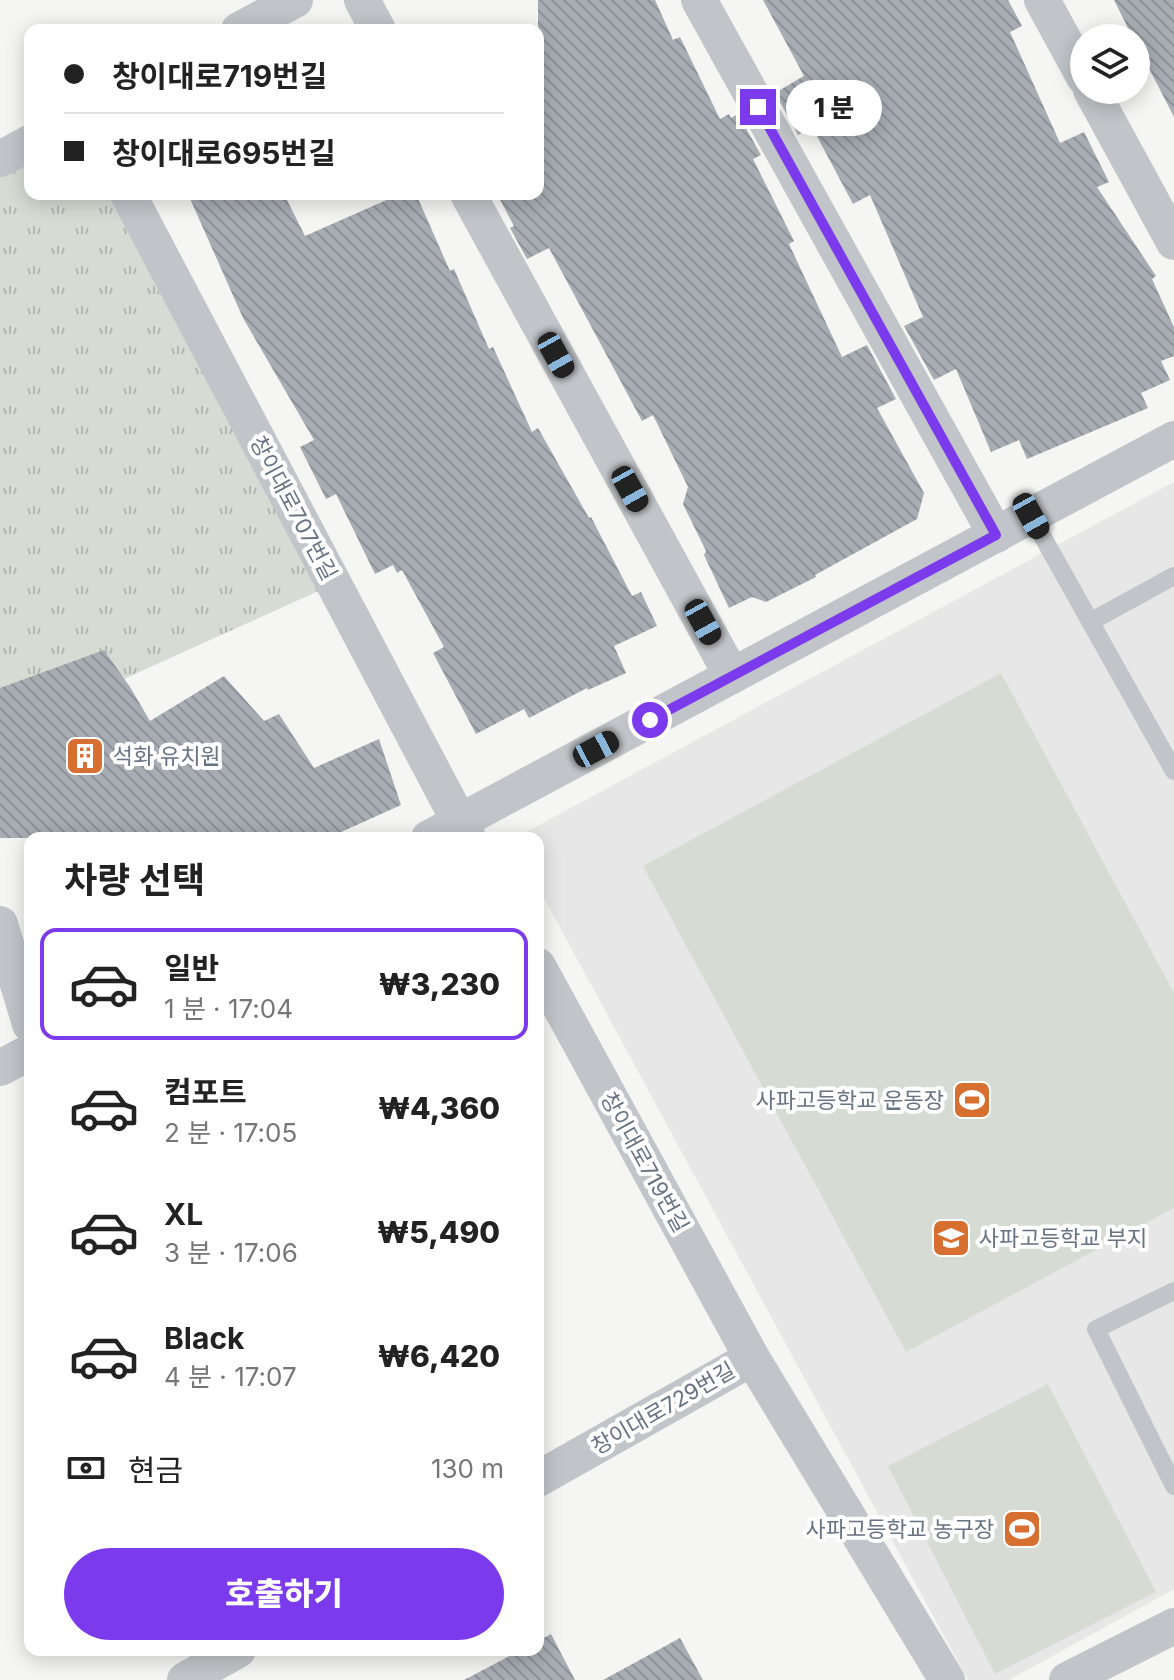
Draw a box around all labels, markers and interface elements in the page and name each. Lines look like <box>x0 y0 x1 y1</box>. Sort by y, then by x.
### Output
map controls <box>1070 24 1150 104</box>
button: layers <box>1070 24 1150 104</box>
text: 창이대로719번길 <box>112 58 327 94</box>
callout: 1 분 <box>786 79 882 135</box>
route end <box>740 89 776 125</box>
text: 1 분 <box>813 92 855 123</box>
text: 창이대로695번길 <box>112 135 336 171</box>
car <box>534 328 578 382</box>
street label: 창이대로707번길 <box>245 432 343 584</box>
car <box>608 462 652 516</box>
car <box>1009 489 1053 543</box>
car <box>681 595 725 649</box>
route start <box>632 702 668 738</box>
car <box>569 727 623 771</box>
building icon: 석화 유치원 <box>64 735 106 777</box>
place label: 석화 유치원 <box>113 743 220 769</box>
text: 차량 선택 <box>64 858 205 902</box>
icon: car <box>68 948 140 1020</box>
text: 일반 <box>164 950 219 986</box>
text: ₩3,230 <box>379 966 500 1002</box>
text: 1 분 · 17:04 <box>164 993 293 1024</box>
icon: car <box>68 1072 140 1144</box>
text: 컴포트 <box>164 1074 247 1110</box>
sports icon: 사파고등학교 운동장 <box>951 1079 993 1121</box>
street label: 창이대로719번길 <box>596 1087 694 1237</box>
place label: 사파고등학교 운동장 <box>756 1087 944 1113</box>
text: ₩4,360 <box>378 1090 500 1126</box>
text: 2 분 · 17:05 <box>164 1117 297 1148</box>
icon: car <box>68 1196 140 1268</box>
text: XL <box>164 1196 203 1232</box>
text: ₩5,490 <box>377 1214 500 1250</box>
school or university icon: 사파고등학교 부지 <box>930 1217 972 1259</box>
place label: 사파고등학교 부지 <box>979 1225 1147 1251</box>
text: 3 분 · 17:06 <box>164 1237 298 1268</box>
icon: car <box>68 1320 140 1392</box>
text: Black <box>164 1320 244 1356</box>
text: ₩6,420 <box>378 1338 500 1374</box>
street label: 창이대로729번길 <box>587 1357 739 1459</box>
text: 4 분 · 17:07 <box>164 1361 297 1392</box>
icon: cash <box>64 1446 108 1490</box>
text: 현금 <box>128 1452 183 1488</box>
text: 130 m <box>431 1453 504 1484</box>
sports icon: 사파고등학교 농구장 <box>1001 1508 1043 1550</box>
place label: 사파고등학교 농구장 <box>806 1516 994 1542</box>
button: 호출하기 <box>64 1548 504 1640</box>

